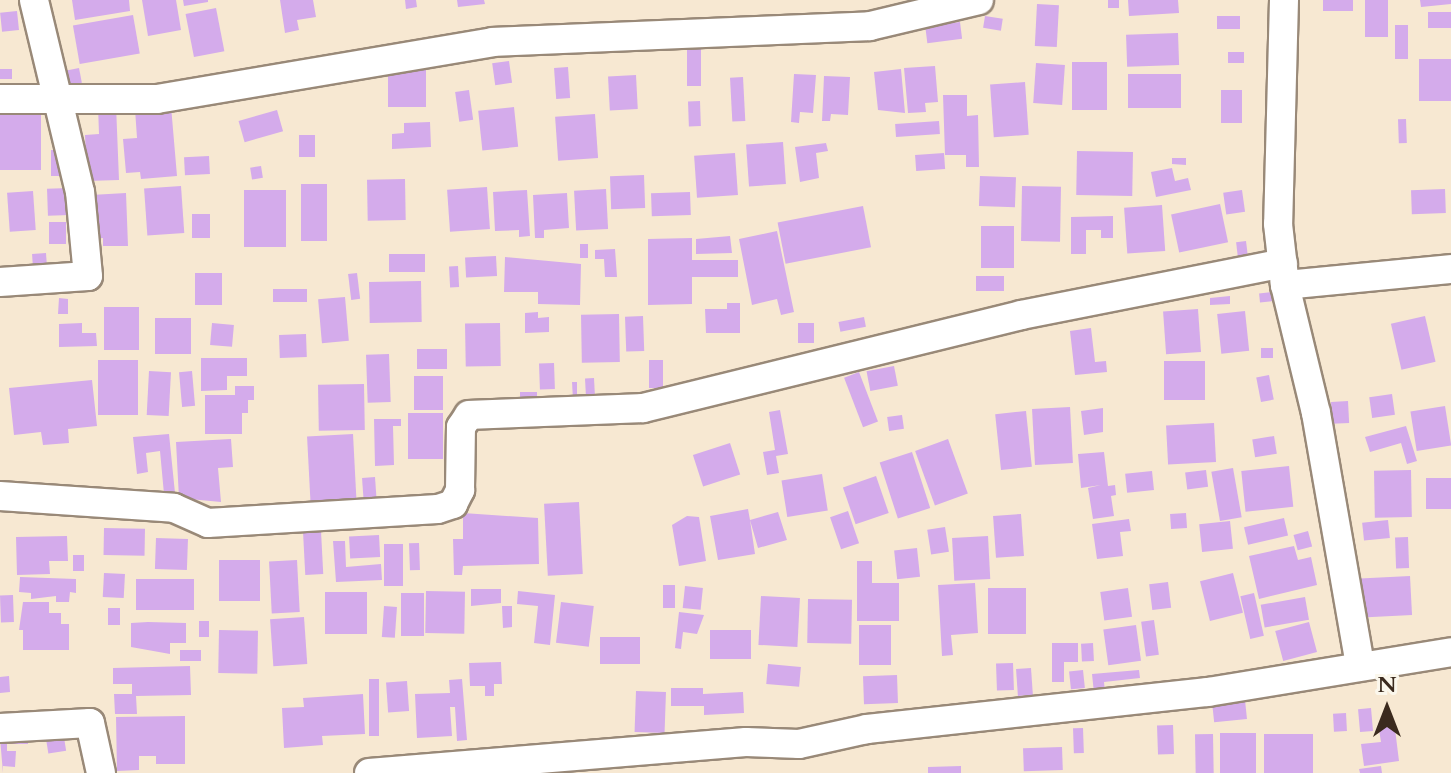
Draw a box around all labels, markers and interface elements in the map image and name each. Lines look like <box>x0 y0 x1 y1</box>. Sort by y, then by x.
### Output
north arrow <box>1347 669 1427 749</box>
text: N <box>1377 670 1397 700</box>

